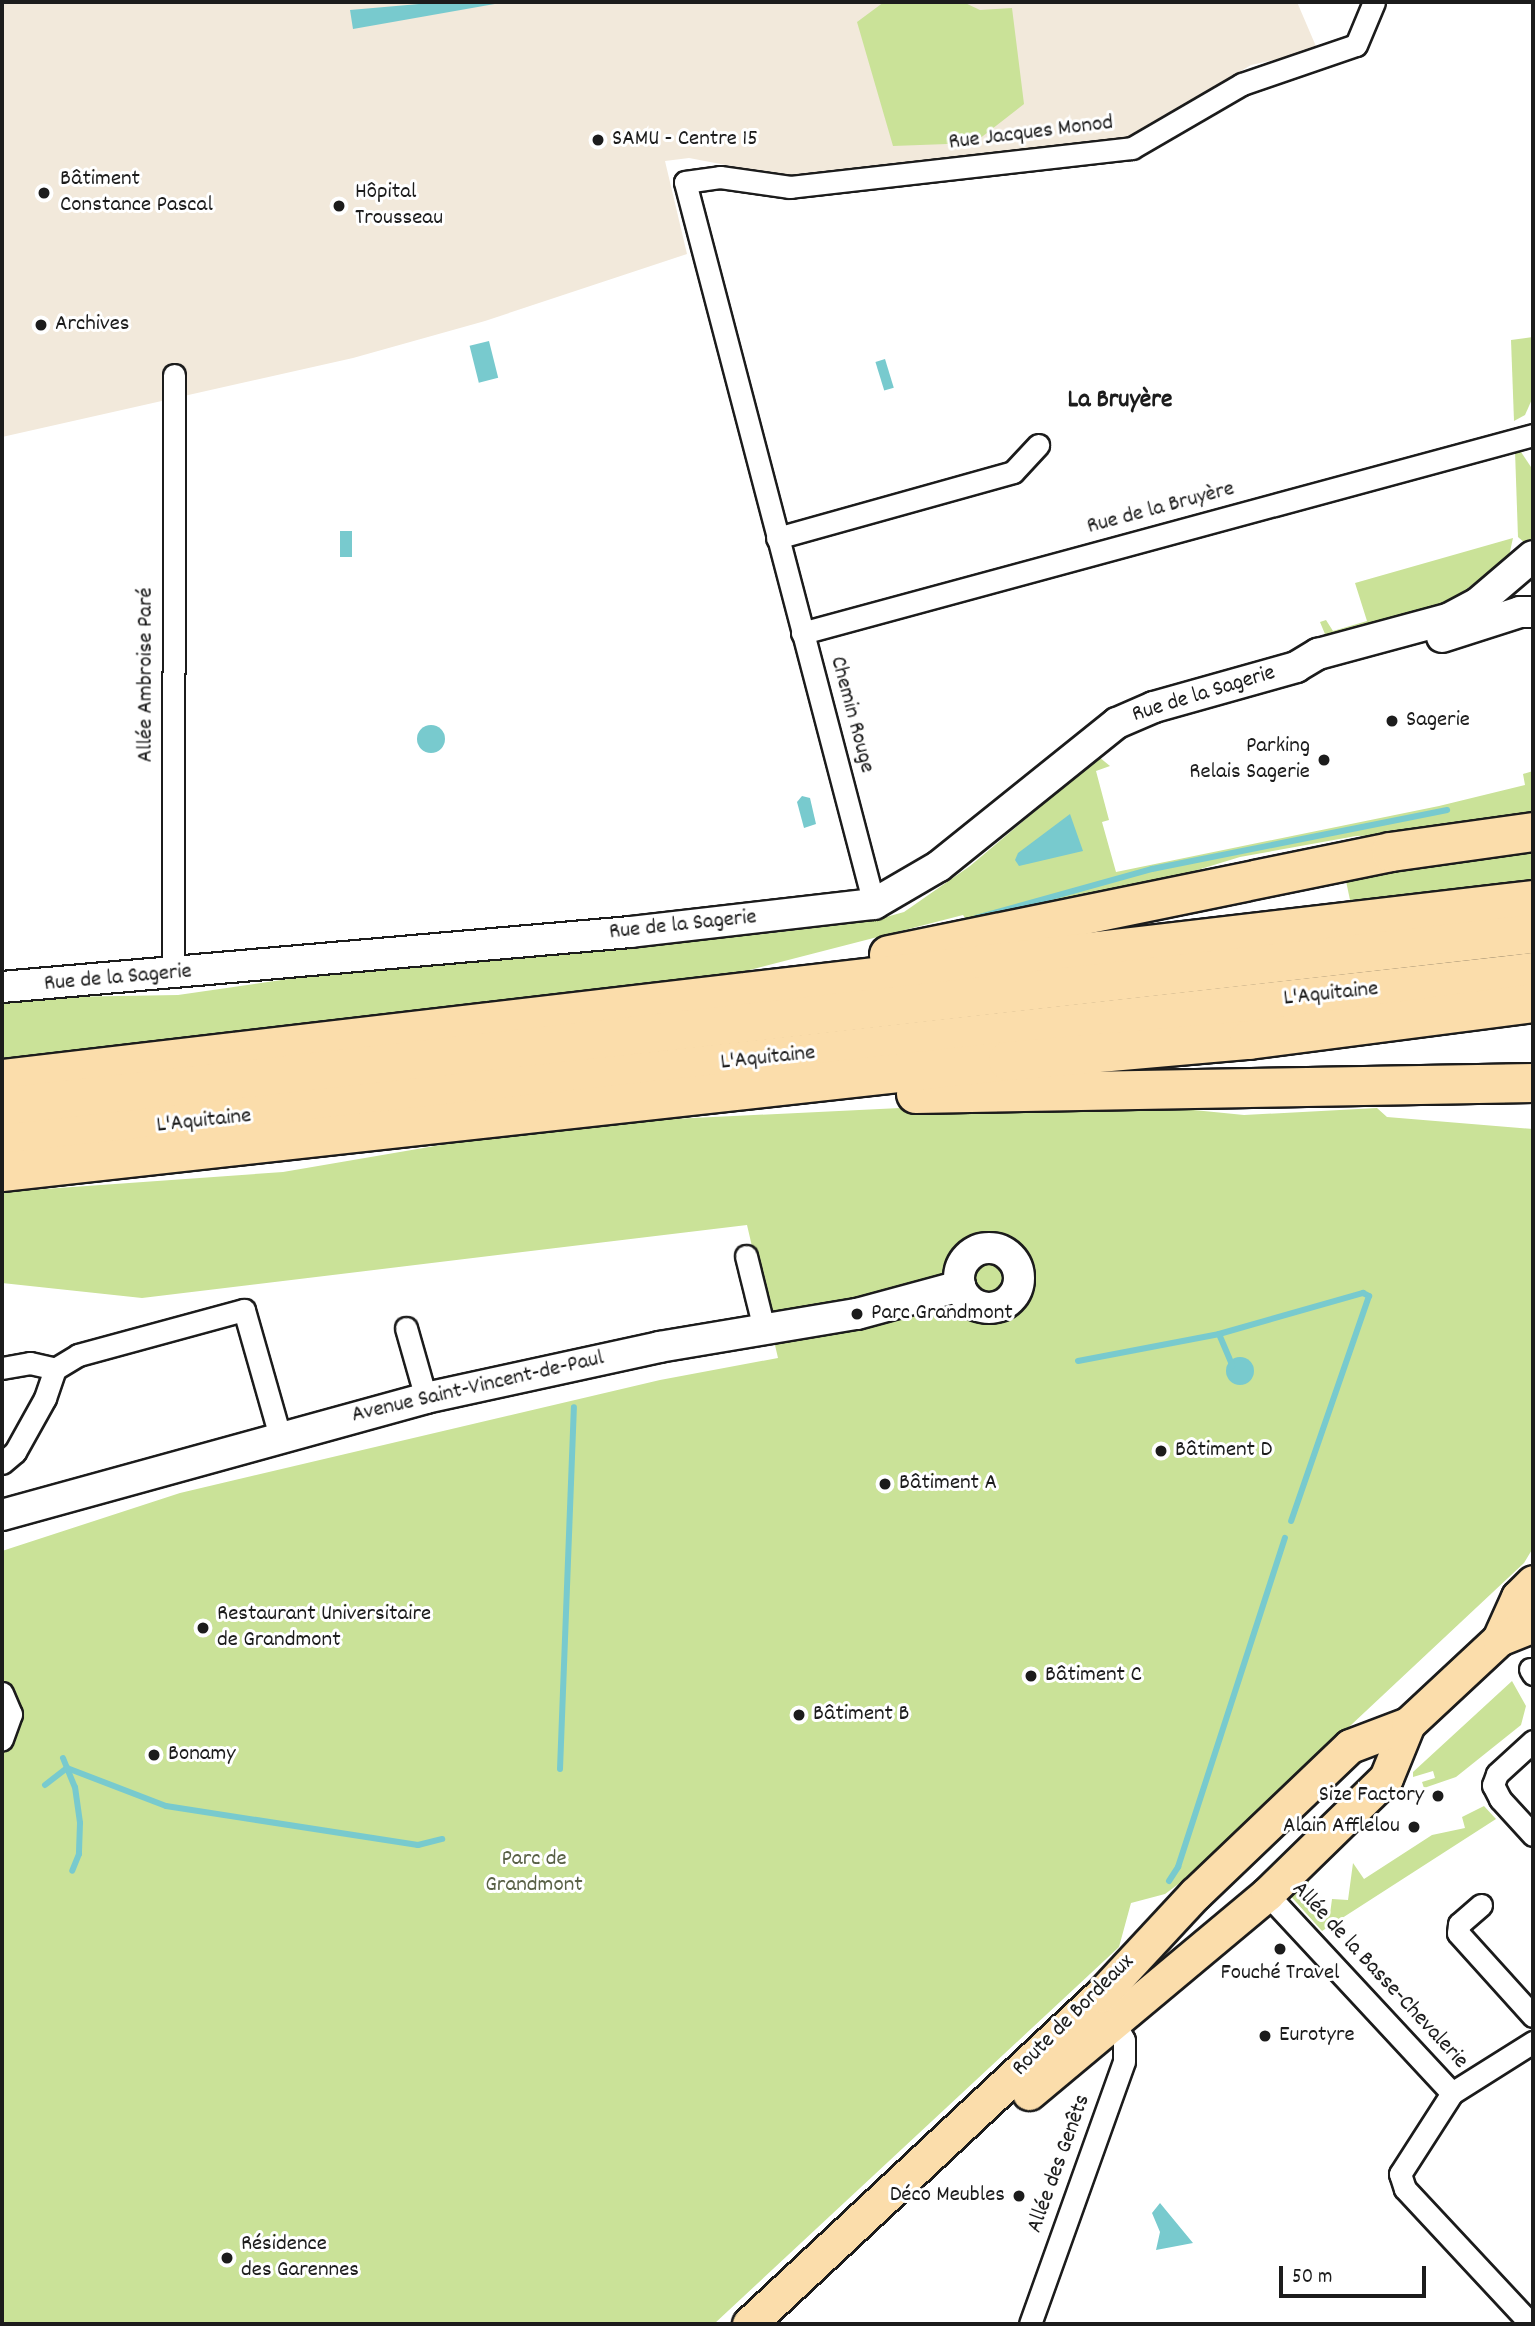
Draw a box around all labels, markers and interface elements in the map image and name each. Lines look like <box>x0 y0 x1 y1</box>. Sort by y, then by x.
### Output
street label: Rue Jacques Monod <box>947 110 1115 158</box>
place label: SAMU - Centre 15 <box>612 126 758 154</box>
marker: SAMU - Centre 15 <box>590 132 606 148</box>
place label: Bâtiment Constance Pascal <box>60 166 213 220</box>
place label: Hôpital Trousseau <box>355 179 443 233</box>
marker: Bâtiment Constance Pascal <box>34 183 54 203</box>
marker: Hôpital Trousseau <box>329 196 349 216</box>
place label: Archives <box>55 311 129 339</box>
marker: Archives <box>33 317 49 333</box>
district label: La Bruyère <box>1068 385 1172 417</box>
street label: Rue de la Bruyère <box>1084 476 1238 542</box>
street label: Allée Ambroise Paré <box>133 588 161 762</box>
street label: Chemin Rouge <box>822 654 880 776</box>
street label: Rue de la Sagerie <box>1129 660 1279 730</box>
place label: Sagerie <box>1406 707 1470 735</box>
marker: Sagerie <box>1384 713 1400 729</box>
place label: Parking Relais Sagerie <box>1189 733 1310 787</box>
marker: Parking Relais Sagerie <box>1316 752 1332 768</box>
street label: Rue de la Sagerie <box>608 905 758 947</box>
street label: Rue de la Sagerie <box>43 959 193 999</box>
street label: L'Aquitaine <box>1282 976 1380 1014</box>
street label: L'Aquitaine <box>719 1040 817 1078</box>
street label: L'Aquitaine <box>155 1103 253 1141</box>
place label: Parc Grandmont <box>871 1300 1013 1328</box>
marker: Parc Grandmont <box>849 1306 865 1322</box>
street label: Avenue Saint-Vincent-de-Paul <box>349 1346 607 1430</box>
place label: Bâtiment D <box>1175 1437 1272 1465</box>
marker: Bâtiment D <box>1153 1443 1169 1459</box>
place label: Bâtiment A <box>899 1470 997 1498</box>
marker: Bâtiment A <box>877 1476 893 1492</box>
place label: Restaurant Universitaire de Grandmont <box>217 1601 431 1655</box>
marker: Restaurant Universitaire de Grandmont <box>195 1620 211 1636</box>
place label: Bâtiment C <box>1045 1662 1142 1690</box>
marker: Bâtiment C <box>1023 1668 1039 1684</box>
place label: Bâtiment B <box>813 1701 909 1729</box>
marker: Bâtiment B <box>791 1707 807 1723</box>
place label: Bonamy <box>168 1741 236 1769</box>
marker: Bonamy <box>146 1747 162 1763</box>
place label: Size Factory <box>1319 1782 1424 1810</box>
marker: Size Factory <box>1430 1788 1446 1804</box>
place label: Alain Afflelou <box>1283 1813 1400 1841</box>
marker: Alain Afflelou <box>1406 1819 1422 1835</box>
park label: Parc de Grandmont <box>485 1846 583 1900</box>
street label: Allée de la Basse-Chevalerie <box>1285 1876 1473 2076</box>
marker: Fouché Travel <box>1272 1941 1288 1957</box>
street label: Route de Bordeaux <box>1007 1949 1141 2083</box>
place label: Fouché Travel <box>1220 1960 1340 1988</box>
place label: Eurotyre <box>1279 2022 1355 2050</box>
marker: Eurotyre <box>1257 2028 1273 2044</box>
street label: Allée des Genêts <box>1022 2091 1098 2237</box>
place label: Déco Meubles <box>890 2182 1005 2210</box>
marker: Déco Meubles <box>1011 2188 1027 2204</box>
place label: Résidence des Garennes <box>241 2231 359 2285</box>
marker: Résidence des Garennes <box>219 2250 235 2266</box>
scale bar <box>1283 2252 1430 2296</box>
text: 50 m <box>1292 2263 1332 2293</box>

